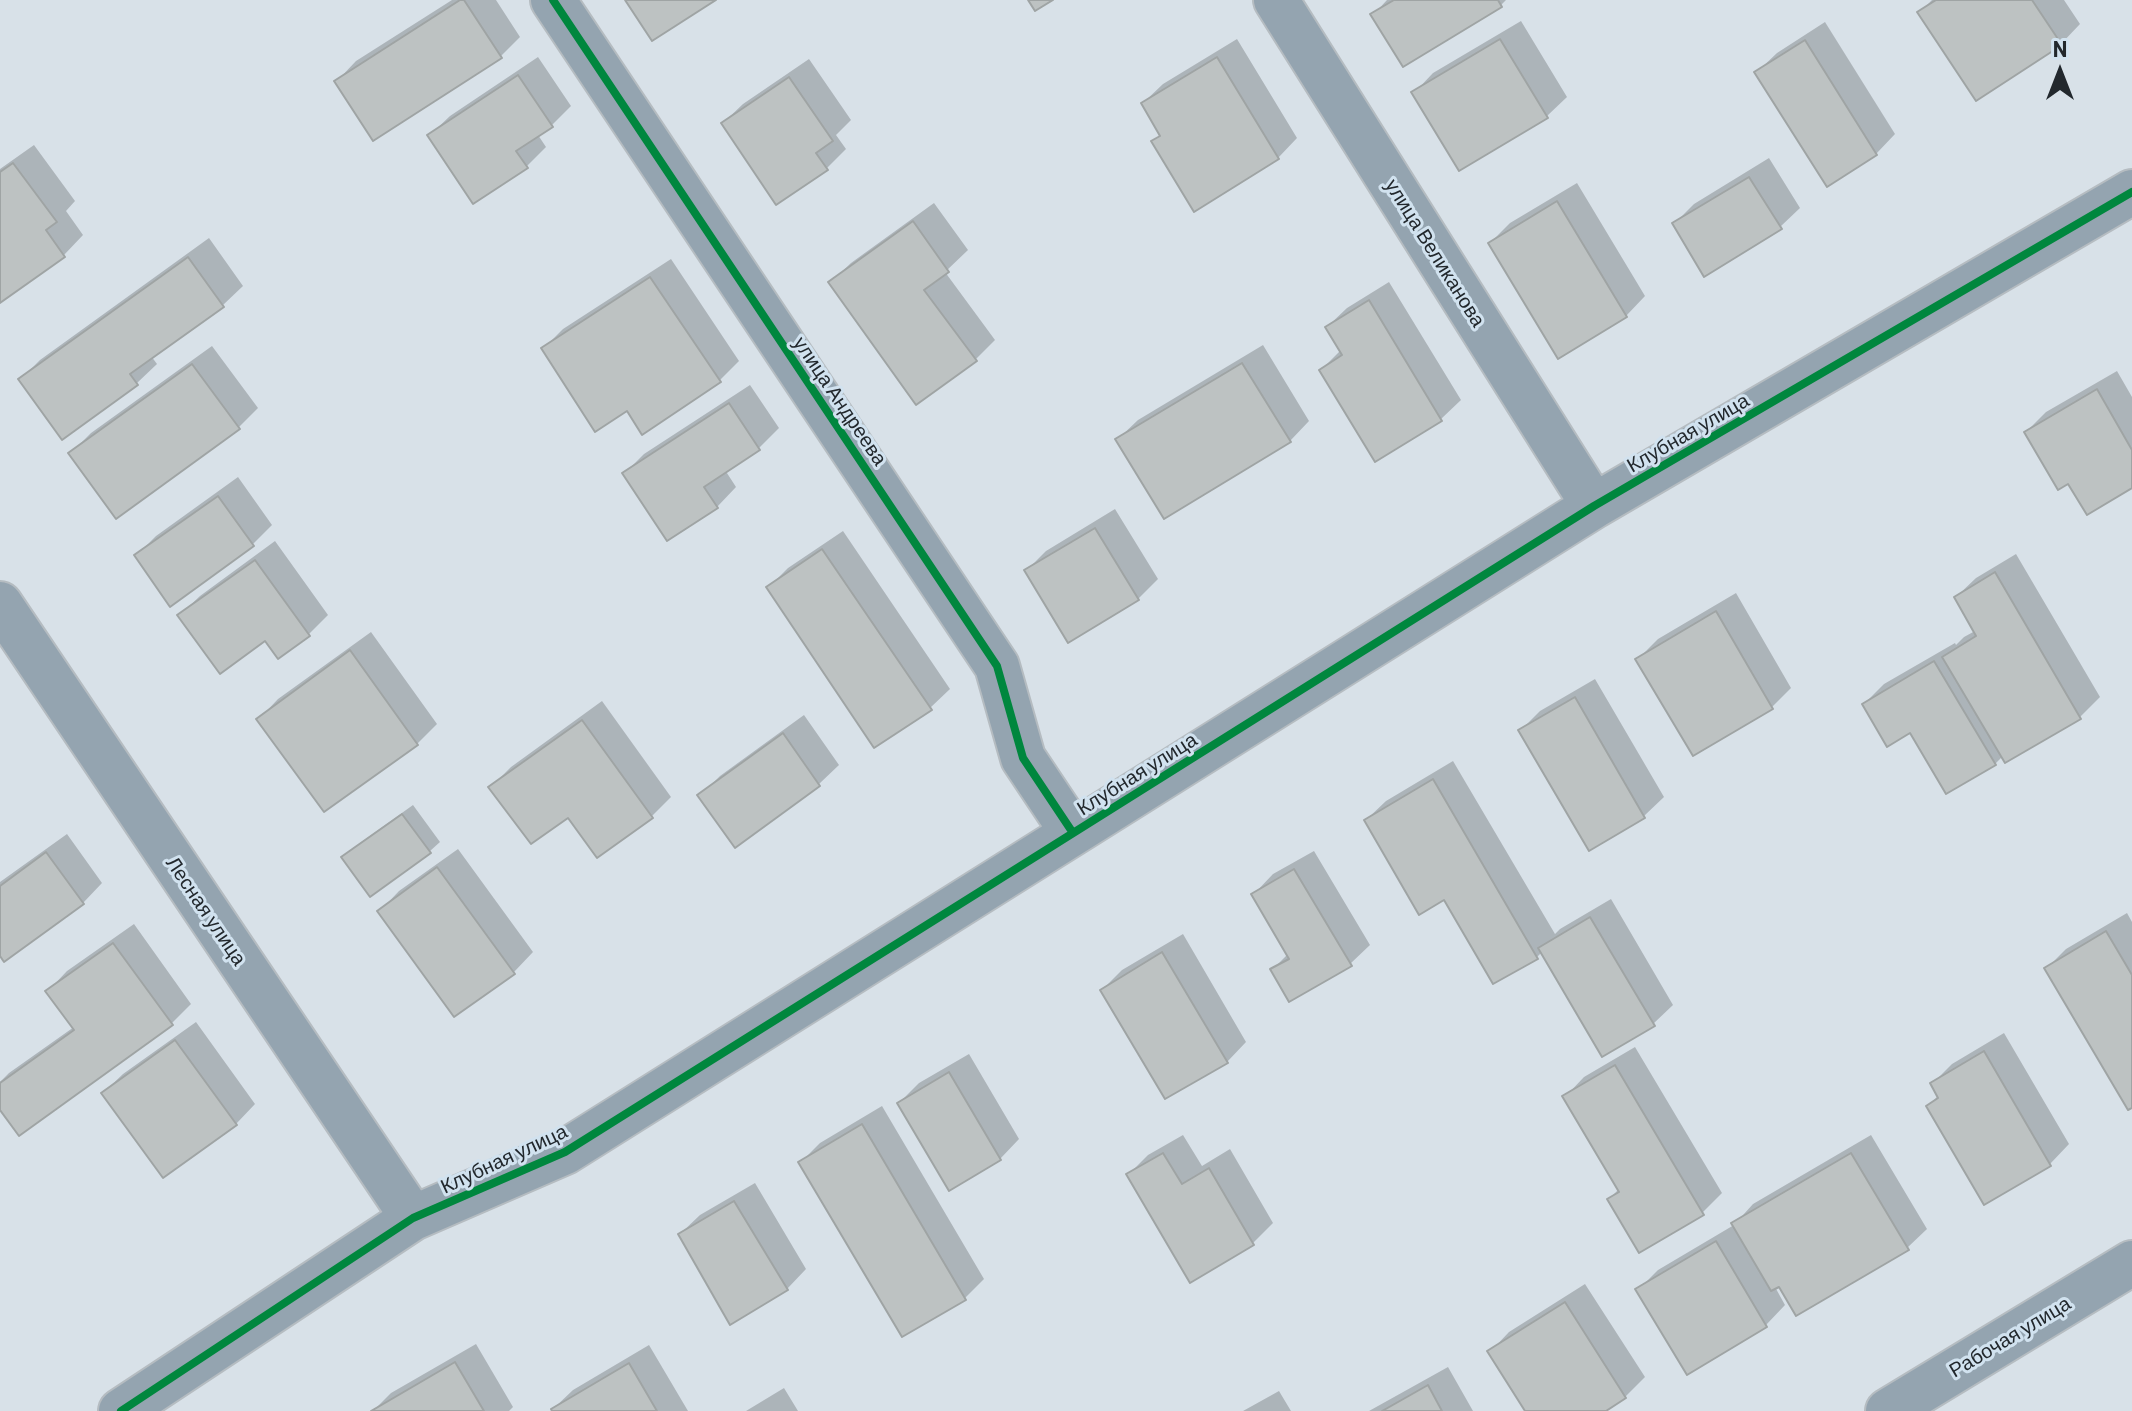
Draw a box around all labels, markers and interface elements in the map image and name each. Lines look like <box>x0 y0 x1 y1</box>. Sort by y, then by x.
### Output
north arrow <box>2020 32 2100 112</box>
text: N <box>2053 35 2067 61</box>
street label: улица Великанова <box>1380 175 1490 331</box>
street label: улица Андреева <box>788 332 892 470</box>
street label: Клубная улица <box>1623 388 1753 478</box>
street label: Клубная улица <box>1073 728 1201 820</box>
street label: Лесная улица <box>161 852 251 970</box>
street label: Клубная улица <box>437 1119 571 1199</box>
street label: Рабочая улица <box>1945 1291 2075 1383</box>

